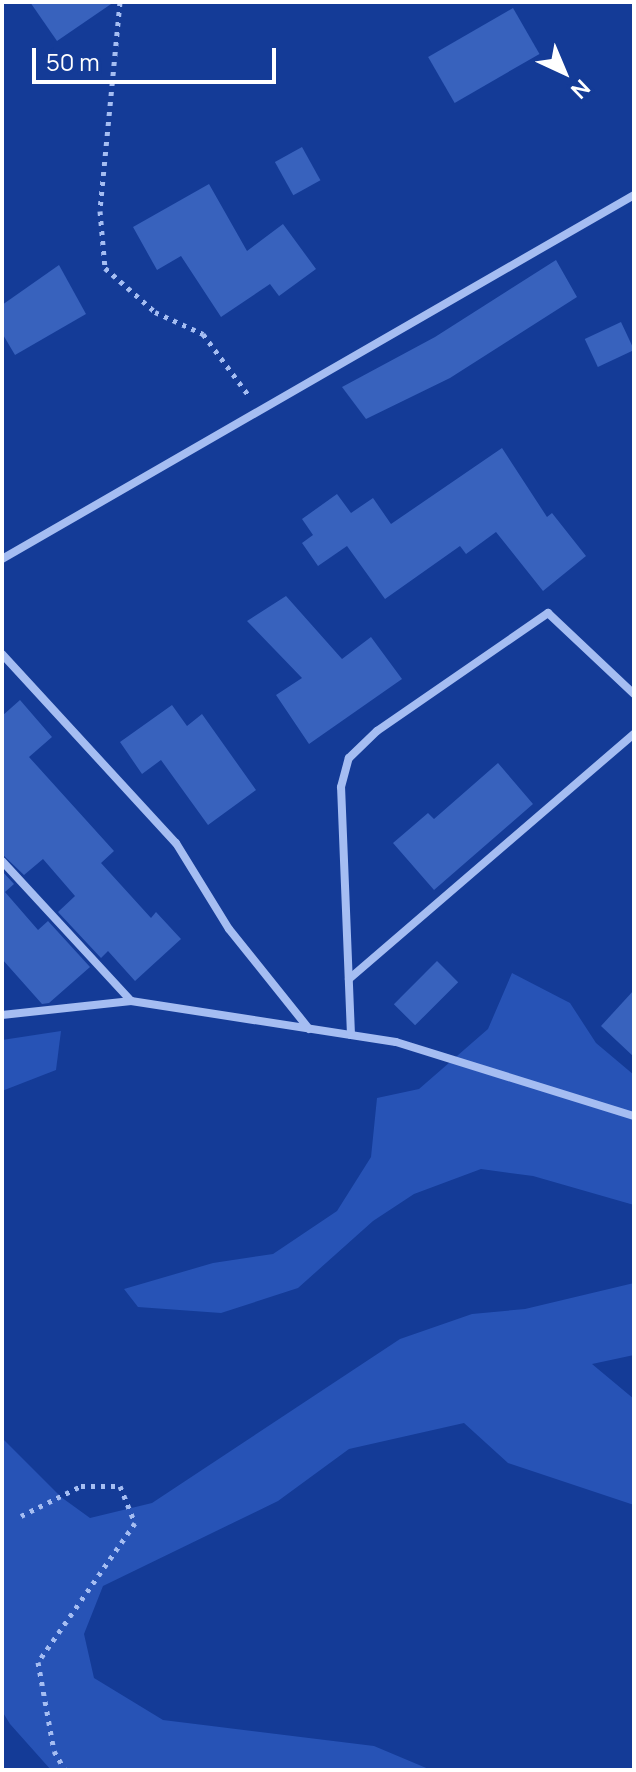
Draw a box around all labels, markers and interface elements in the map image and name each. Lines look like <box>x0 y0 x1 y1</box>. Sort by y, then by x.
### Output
scale bar <box>36 32 280 82</box>
north arrow <box>524 32 604 112</box>
text: 50 m <box>46 45 100 78</box>
text: N <box>565 73 597 106</box>

